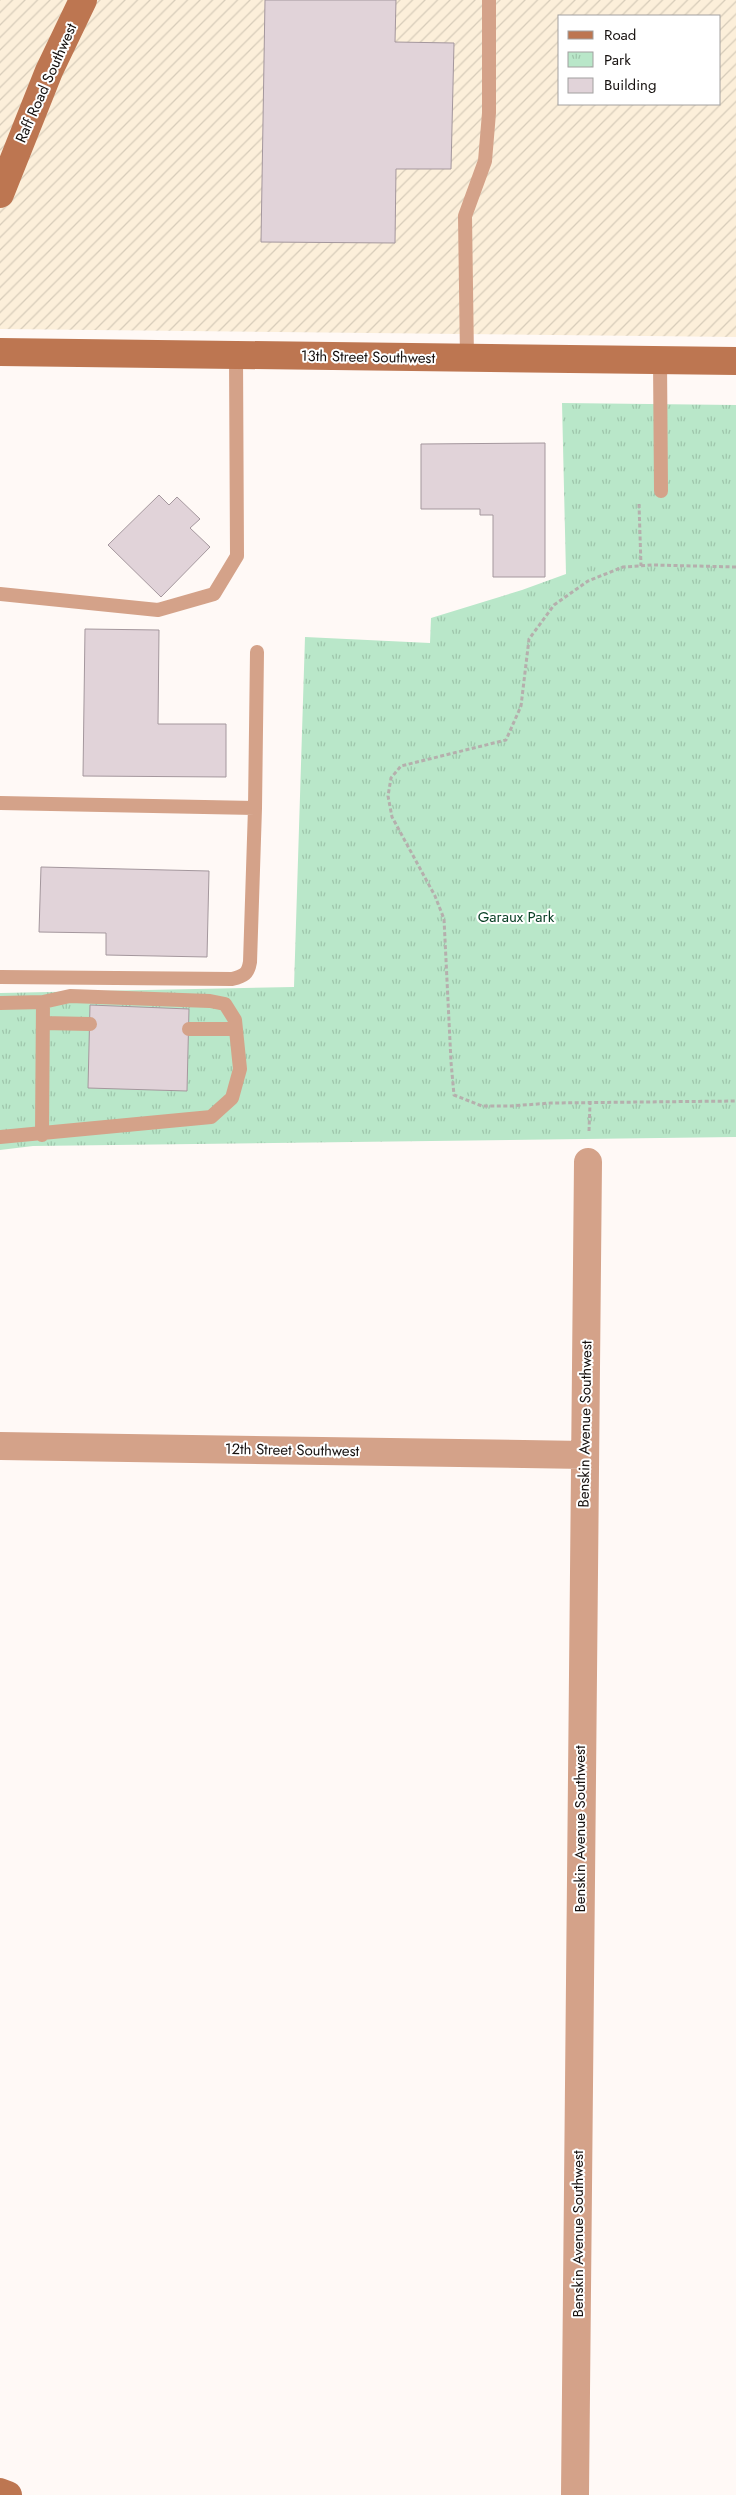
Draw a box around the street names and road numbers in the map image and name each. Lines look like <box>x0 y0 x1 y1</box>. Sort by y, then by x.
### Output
street label: Raff Road Southwest <box>10 19 82 146</box>
street label: 13th Street Southwest <box>301 345 436 369</box>
street label: Benskin Avenue Southwest <box>573 1340 597 1508</box>
street label: 12th Street Southwest <box>225 1438 360 1462</box>
street label: Benskin Avenue Southwest <box>569 1745 591 1913</box>
street label: Benskin Avenue Southwest <box>567 2150 589 2318</box>

